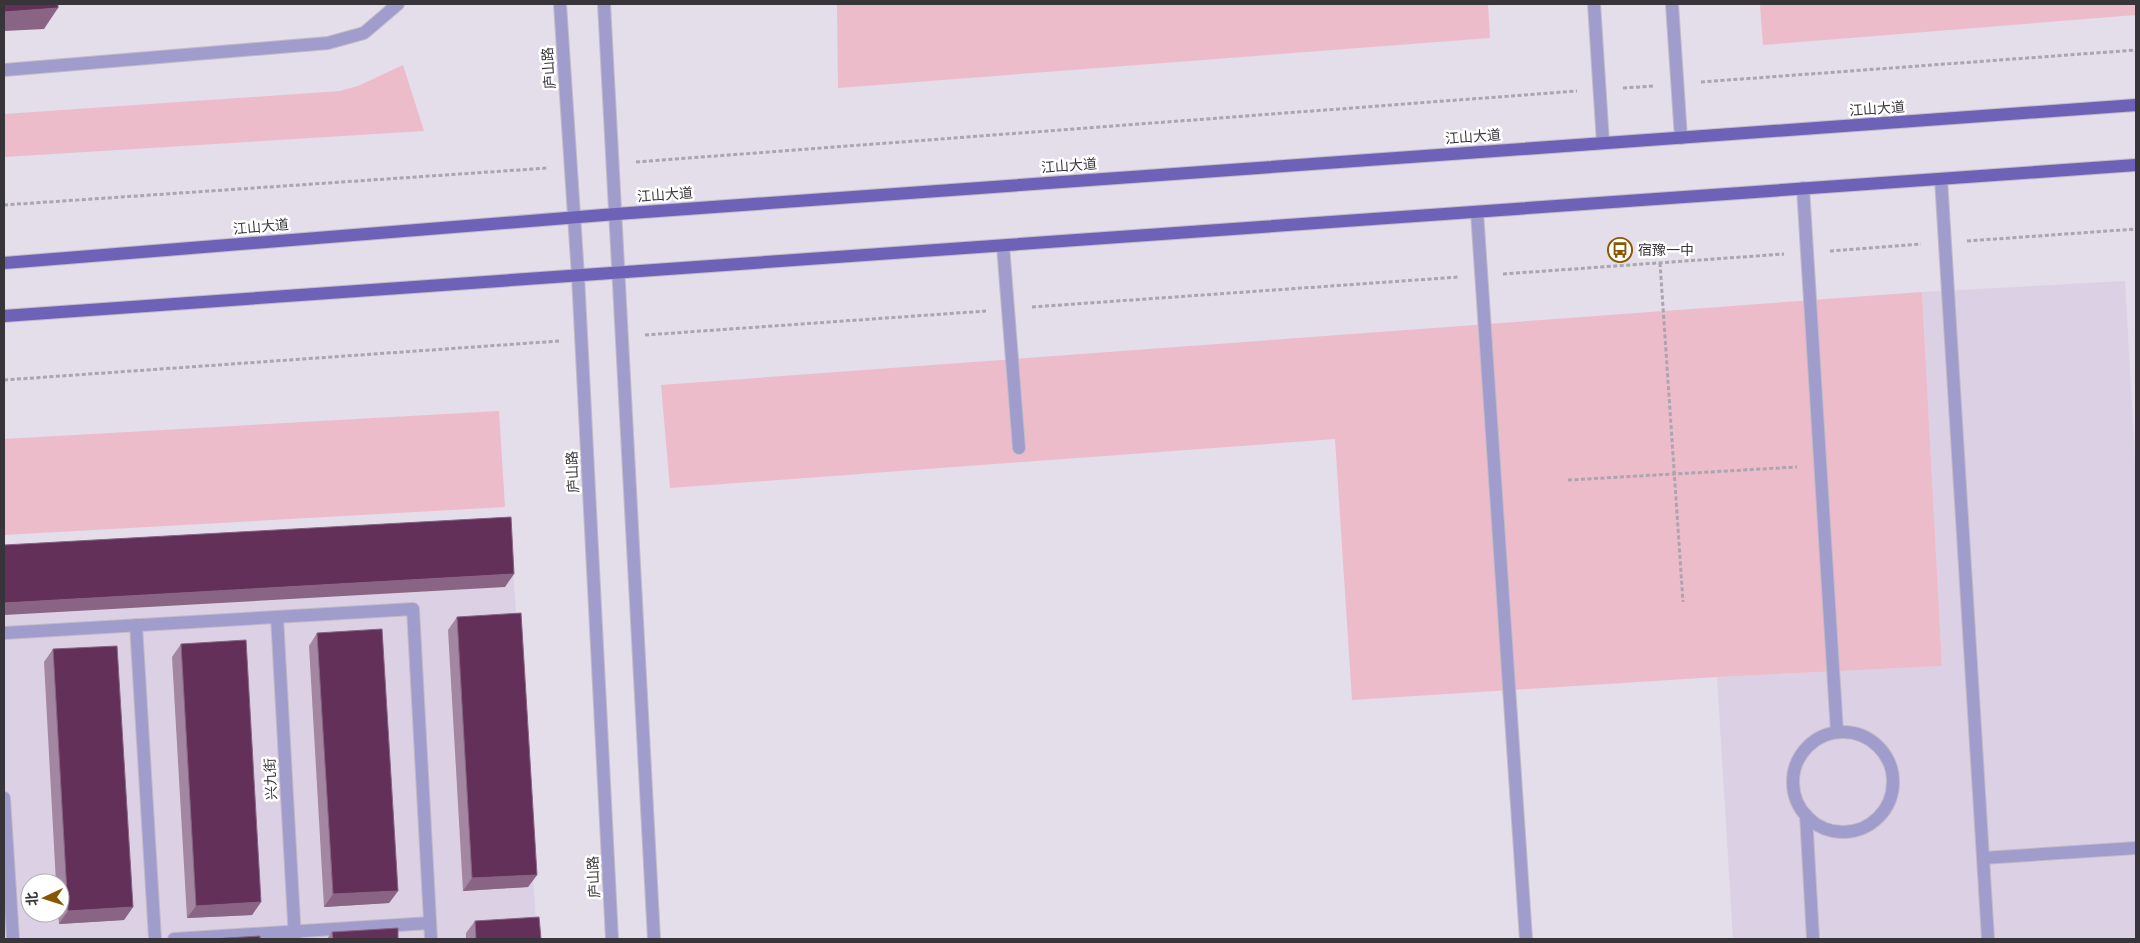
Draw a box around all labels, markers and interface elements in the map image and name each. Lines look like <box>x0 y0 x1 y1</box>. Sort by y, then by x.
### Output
street label: 庐山路 <box>539 46 559 90</box>
street label: 江山大道 <box>1848 99 1906 119</box>
street label: 江山大道 <box>1444 127 1502 147</box>
street label: 江山大道 <box>1040 156 1098 176</box>
street label: 江山大道 <box>636 185 694 205</box>
street label: 江山大道 <box>232 216 290 238</box>
bus stop icon: 宿豫一中 <box>1607 237 1633 263</box>
place label: 宿豫一中 <box>1638 242 1694 259</box>
street label: 庐山路 <box>563 451 583 493</box>
street label: 兴九街 <box>261 758 281 800</box>
street label: 庐山路 <box>584 856 604 898</box>
north arrow <box>20 873 70 923</box>
text: 北 <box>24 891 41 906</box>

